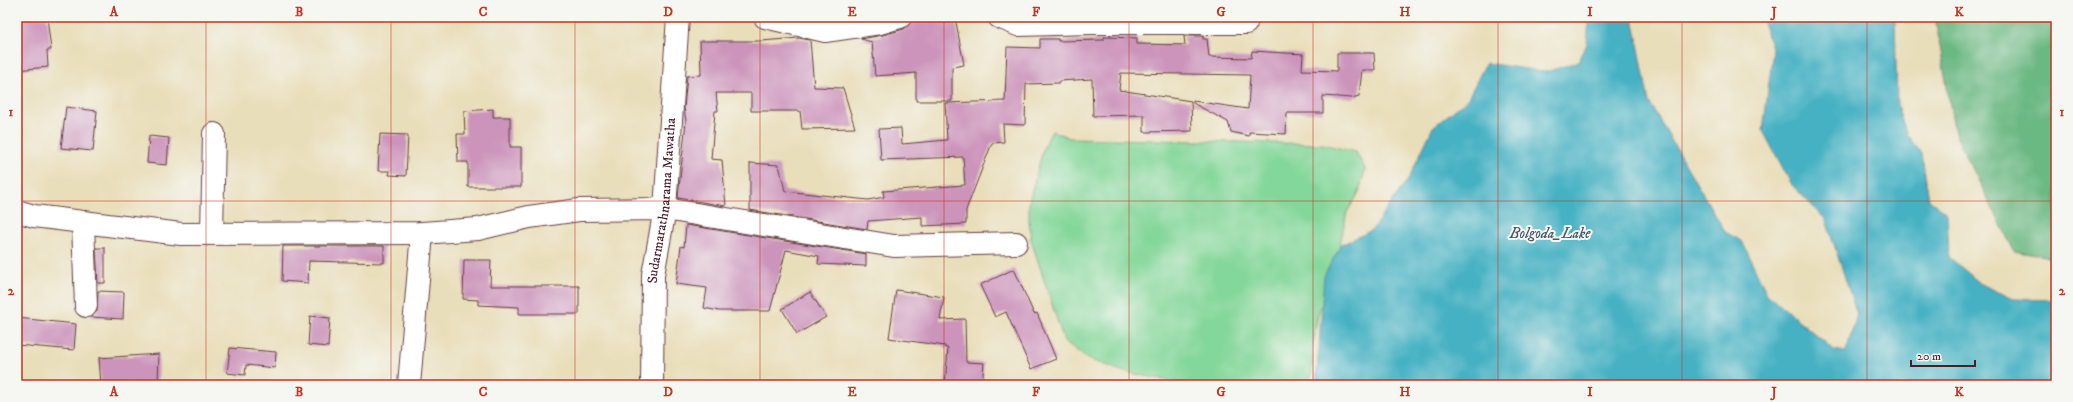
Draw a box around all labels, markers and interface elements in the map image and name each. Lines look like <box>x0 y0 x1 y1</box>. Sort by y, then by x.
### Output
text: A <box>109 4 119 20</box>
text: B <box>295 4 303 20</box>
text: C <box>479 4 488 20</box>
text: D <box>663 4 673 20</box>
text: E <box>847 4 857 20</box>
text: F <box>1032 4 1041 20</box>
text: G <box>1216 4 1226 20</box>
text: H <box>1400 4 1411 20</box>
text: I <box>1587 4 1593 20</box>
text: J <box>1769 4 1777 21</box>
text: K <box>1954 4 1964 20</box>
text: 1 <box>9 104 14 120</box>
text: 1 <box>2060 104 2065 120</box>
street label: Sudarmarathnarama Mawatha <box>644 117 680 284</box>
water label: Bolgoda_Lake <box>1509 224 1591 243</box>
text: 2 <box>8 283 15 299</box>
text: 2 <box>2059 283 2066 299</box>
scale bar <box>1911 342 1975 368</box>
text: 20 m <box>1917 349 1941 364</box>
text: A <box>109 384 119 400</box>
text: B <box>295 384 303 400</box>
text: C <box>479 384 488 400</box>
text: D <box>663 384 673 400</box>
text: E <box>847 384 857 400</box>
text: F <box>1032 384 1041 400</box>
text: G <box>1216 384 1226 400</box>
text: H <box>1400 384 1411 400</box>
text: I <box>1587 384 1593 400</box>
text: J <box>1769 384 1777 401</box>
text: K <box>1954 384 1964 400</box>

